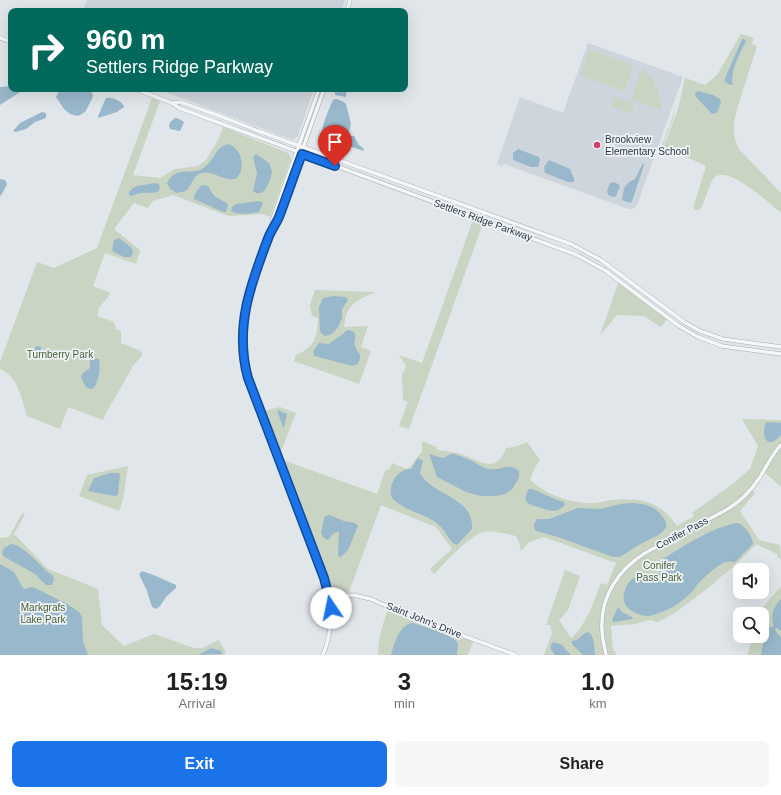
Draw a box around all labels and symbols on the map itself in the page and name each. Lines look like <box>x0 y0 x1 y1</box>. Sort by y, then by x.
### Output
pin <box>318 125 352 166</box>
place label: Brookview Elementary School <box>605 134 689 157</box>
marker: Brookview Elementary School <box>592 140 602 150</box>
street label: Settlers Ridge Parkway <box>432 197 534 243</box>
park label: Turnberry Park <box>27 349 94 360</box>
street label: Conifer Pass <box>654 515 710 551</box>
park label: Conifer Pass Park <box>636 560 683 583</box>
position arrow <box>310 587 352 629</box>
street label: Saint John's Drive <box>385 600 464 640</box>
park label: Markgrafs Lake Park <box>20 602 67 625</box>

